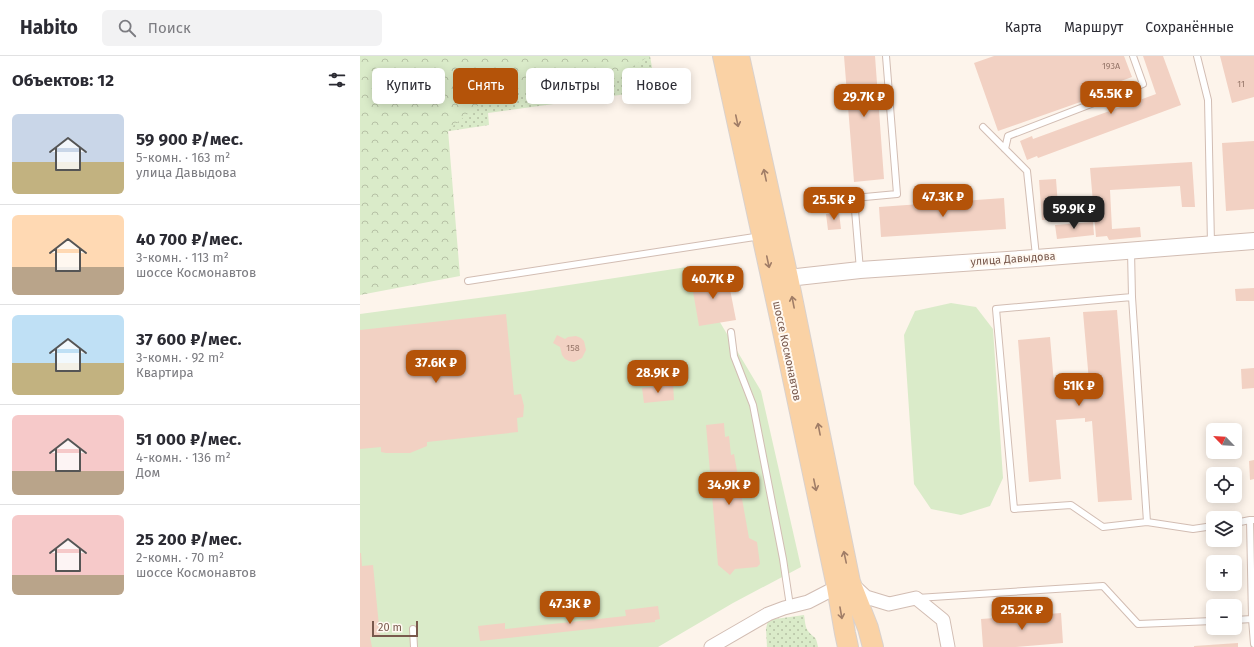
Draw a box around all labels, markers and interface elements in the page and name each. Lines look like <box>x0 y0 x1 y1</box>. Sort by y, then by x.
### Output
search box <box>102 10 382 46</box>
text: Habito <box>20 16 78 39</box>
icon: search <box>116 17 138 39</box>
text: Поиск <box>148 19 191 37</box>
text: Карта <box>1005 19 1042 36</box>
text: Маршрут <box>1064 19 1123 36</box>
text: Сохранённые <box>1145 19 1234 36</box>
house number: 193А <box>1102 61 1121 71</box>
chip: Купить <box>372 68 445 104</box>
chip: Снять <box>453 68 518 104</box>
chip: Фильтры <box>526 68 614 104</box>
chip: Новое <box>622 68 691 104</box>
icon: filters <box>326 69 348 91</box>
text: Объектов: 12 <box>12 70 114 91</box>
house number: 11 <box>1237 79 1245 89</box>
pin: 45.5K ₽ <box>1074 81 1148 115</box>
pin: 29.7K ₽ <box>827 84 901 118</box>
text: 45.5K ₽ <box>1089 86 1133 101</box>
text: 29.7K ₽ <box>843 89 885 104</box>
one-way arrow <box>734 115 742 128</box>
text: 59 900 ₽/мес. <box>136 129 243 150</box>
icon: home <box>44 130 92 178</box>
text: 5-комн. · 163 m² <box>136 150 230 165</box>
text: улица Давыдова <box>136 165 237 180</box>
one-way arrow <box>761 169 769 182</box>
pin: 47.3K ₽ <box>906 184 980 218</box>
pin: 25.5K ₽ <box>797 187 871 221</box>
text: 47.3K ₽ <box>922 189 964 204</box>
text: 25.5K ₽ <box>813 192 855 207</box>
pin: 59.9K ₽ <box>1037 196 1111 230</box>
text: 59.9K ₽ <box>1052 201 1096 216</box>
text: 40 700 ₽/мес. <box>136 229 243 250</box>
icon: home <box>44 231 92 279</box>
text: 3-комн. · 113 m² <box>136 250 229 265</box>
street label: улица Давыдова <box>970 250 1056 268</box>
one-way arrow <box>764 255 772 268</box>
text: шоссе Космонавтов <box>136 265 256 280</box>
pin: 40.7K ₽ <box>676 266 750 300</box>
text: 40.7K ₽ <box>691 271 735 286</box>
one-way arrow <box>788 296 796 309</box>
street label: шоссе Космонавтов <box>770 300 804 402</box>
text: 37 600 ₽/мес. <box>136 329 242 350</box>
icon: home <box>44 331 92 379</box>
house number: 158 <box>566 343 580 353</box>
text: 3-комн. · 92 m² <box>136 350 224 365</box>
pin: 37.6K ₽ <box>399 350 473 384</box>
text: 37.6K ₽ <box>415 355 457 370</box>
pin: 28.9K ₽ <box>621 360 695 394</box>
text: Квартира <box>136 365 194 380</box>
text: 28.9K ₽ <box>636 365 680 380</box>
pin: 51K ₽ <box>1051 373 1107 407</box>
text: 51K ₽ <box>1063 378 1095 393</box>
one-way arrow <box>814 423 822 436</box>
north arrow <box>1206 423 1242 459</box>
map controls <box>1206 423 1242 635</box>
text: 51 000 ₽/мес. <box>136 429 241 450</box>
icon: home <box>44 431 92 479</box>
text: 4-комн. · 136 m² <box>136 450 231 465</box>
text: Дом <box>136 465 160 480</box>
button: locate <box>1206 467 1242 503</box>
pin: 34.9K ₽ <box>692 472 766 506</box>
text: 34.9K ₽ <box>707 477 751 492</box>
one-way arrow <box>811 478 819 491</box>
button: layers <box>1206 511 1242 547</box>
text: 25 200 ₽/мес. <box>136 529 242 550</box>
icon: home <box>44 531 92 579</box>
text: 2-комн. · 70 m² <box>136 550 224 565</box>
one-way arrow <box>840 550 848 563</box>
button: + <box>1206 555 1242 591</box>
text: шоссе Космонавтов <box>136 565 256 580</box>
pin: 47.3K ₽ <box>533 591 607 625</box>
text: 47.3K ₽ <box>549 596 591 611</box>
pin: 25.2K ₽ <box>985 597 1059 631</box>
button: − <box>1206 599 1242 635</box>
text: 25.2K ₽ <box>1001 602 1043 617</box>
one-way arrow <box>837 606 845 619</box>
scale bar <box>372 619 418 638</box>
text: 20 m <box>378 621 402 634</box>

